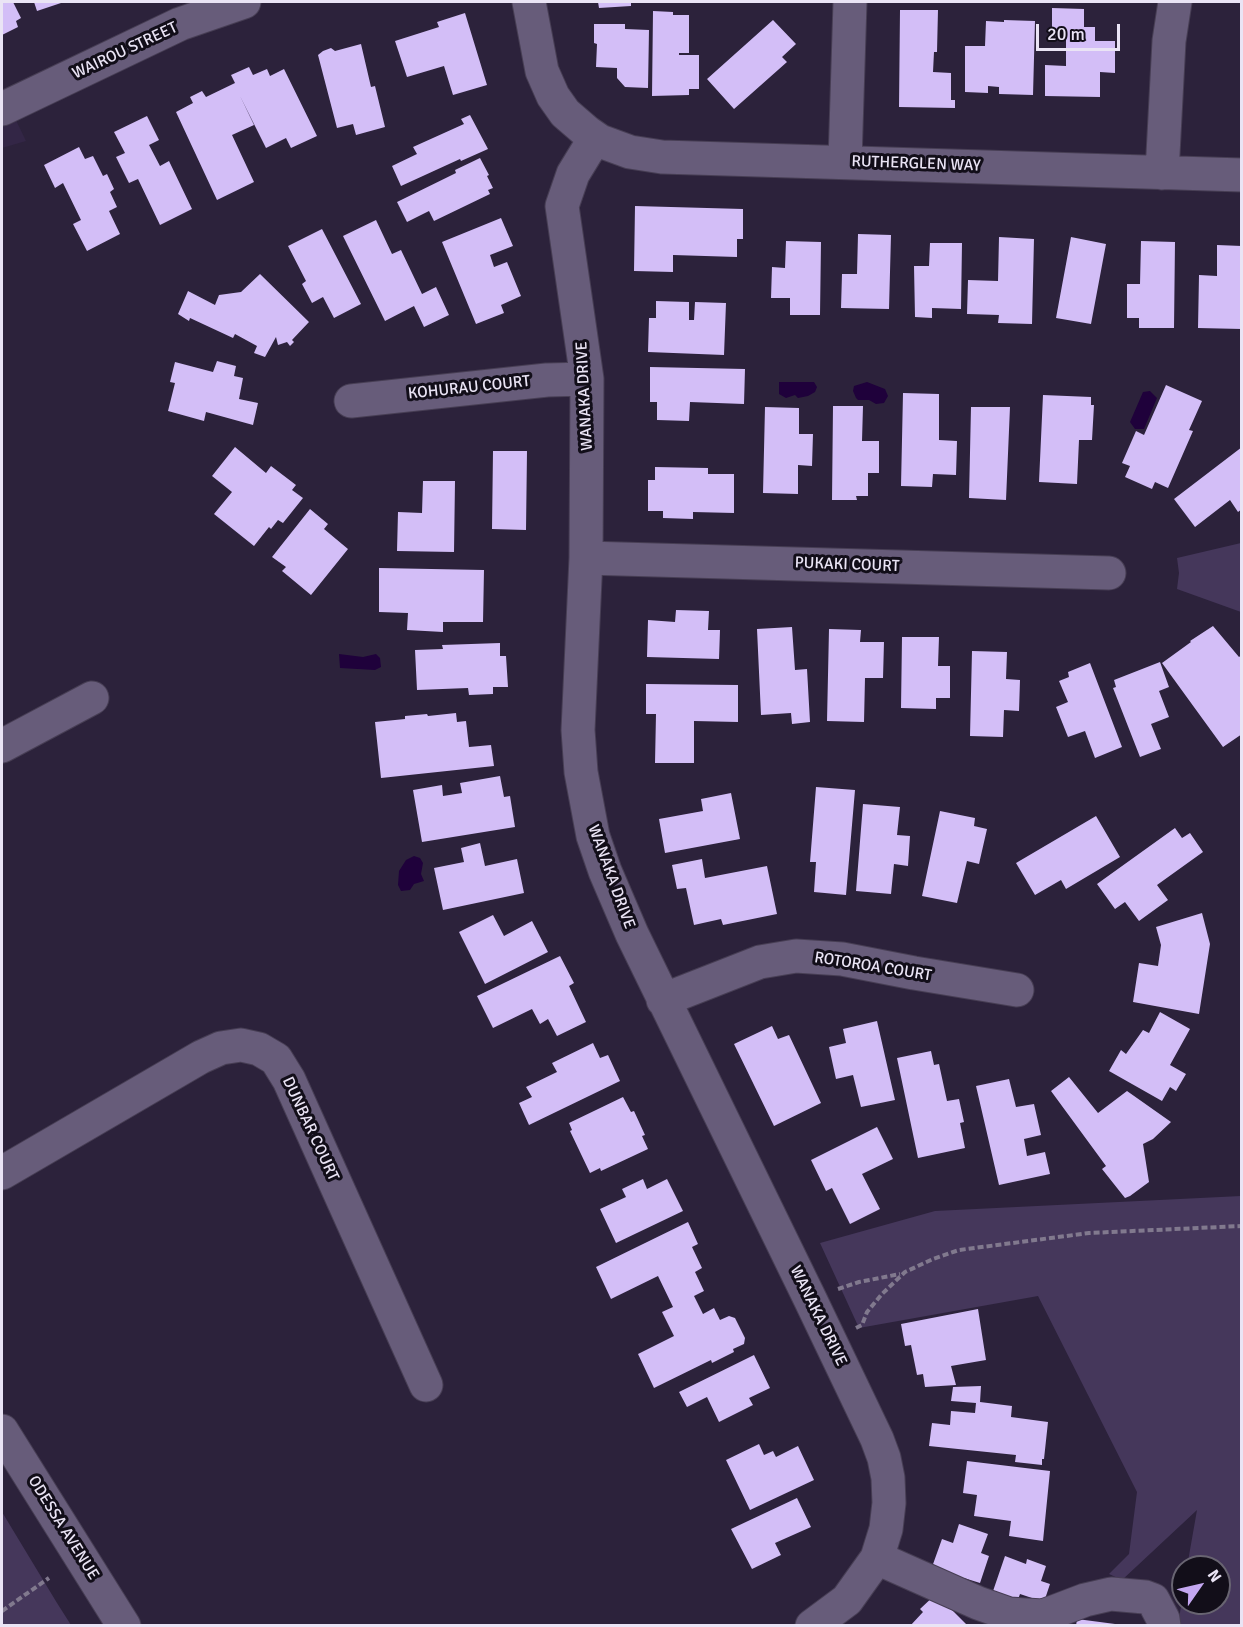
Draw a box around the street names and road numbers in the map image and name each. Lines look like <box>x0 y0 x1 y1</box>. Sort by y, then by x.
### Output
street label: WAIROU STREET <box>69 18 181 84</box>
street label: RUTHERGLEN WAY <box>851 152 981 176</box>
street label: WANAKA DRIVE <box>573 341 597 451</box>
street label: KOHURAU COURT <box>407 372 531 404</box>
street label: PUKAKI COURT <box>794 554 900 576</box>
street label: WANAKA DRIVE <box>583 822 639 932</box>
street label: ROTOROA COURT <box>813 948 933 986</box>
street label: DUNBAR COURT <box>278 1074 342 1184</box>
street label: WANAKA DRIVE <box>785 1263 851 1369</box>
street label: ODESSA AVENUE <box>23 1473 103 1583</box>

